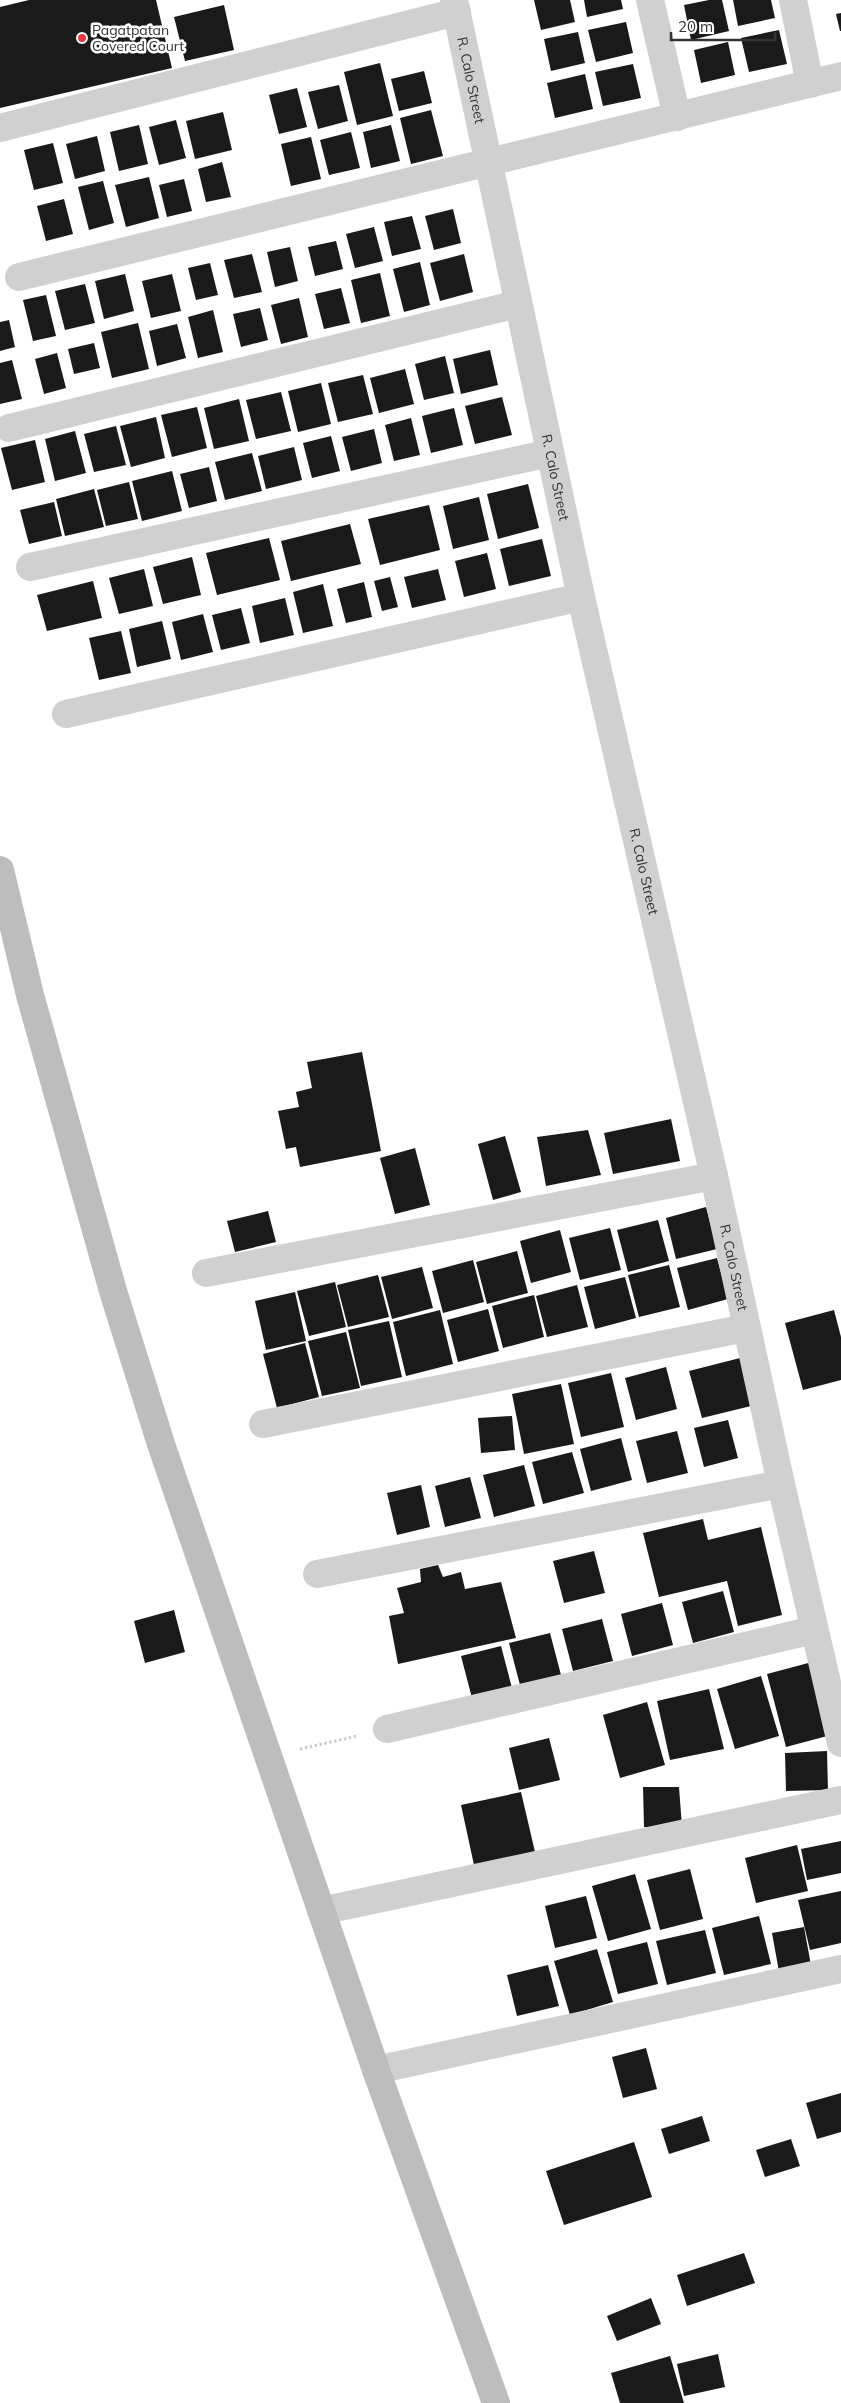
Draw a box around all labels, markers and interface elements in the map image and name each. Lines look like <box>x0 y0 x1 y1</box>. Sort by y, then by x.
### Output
scale bar <box>671 10 775 42</box>
text: 20 m <box>678 17 713 36</box>
place label: Pagatpatan Covered Court <box>92 21 184 55</box>
marker: Pagatpatan Covered Court <box>76 32 88 44</box>
street label: R. Calo Street <box>453 35 489 125</box>
street label: R. Calo Street <box>538 432 574 522</box>
street label: R. Calo Street <box>625 827 663 917</box>
street label: R. Calo Street <box>716 1222 752 1313</box>

